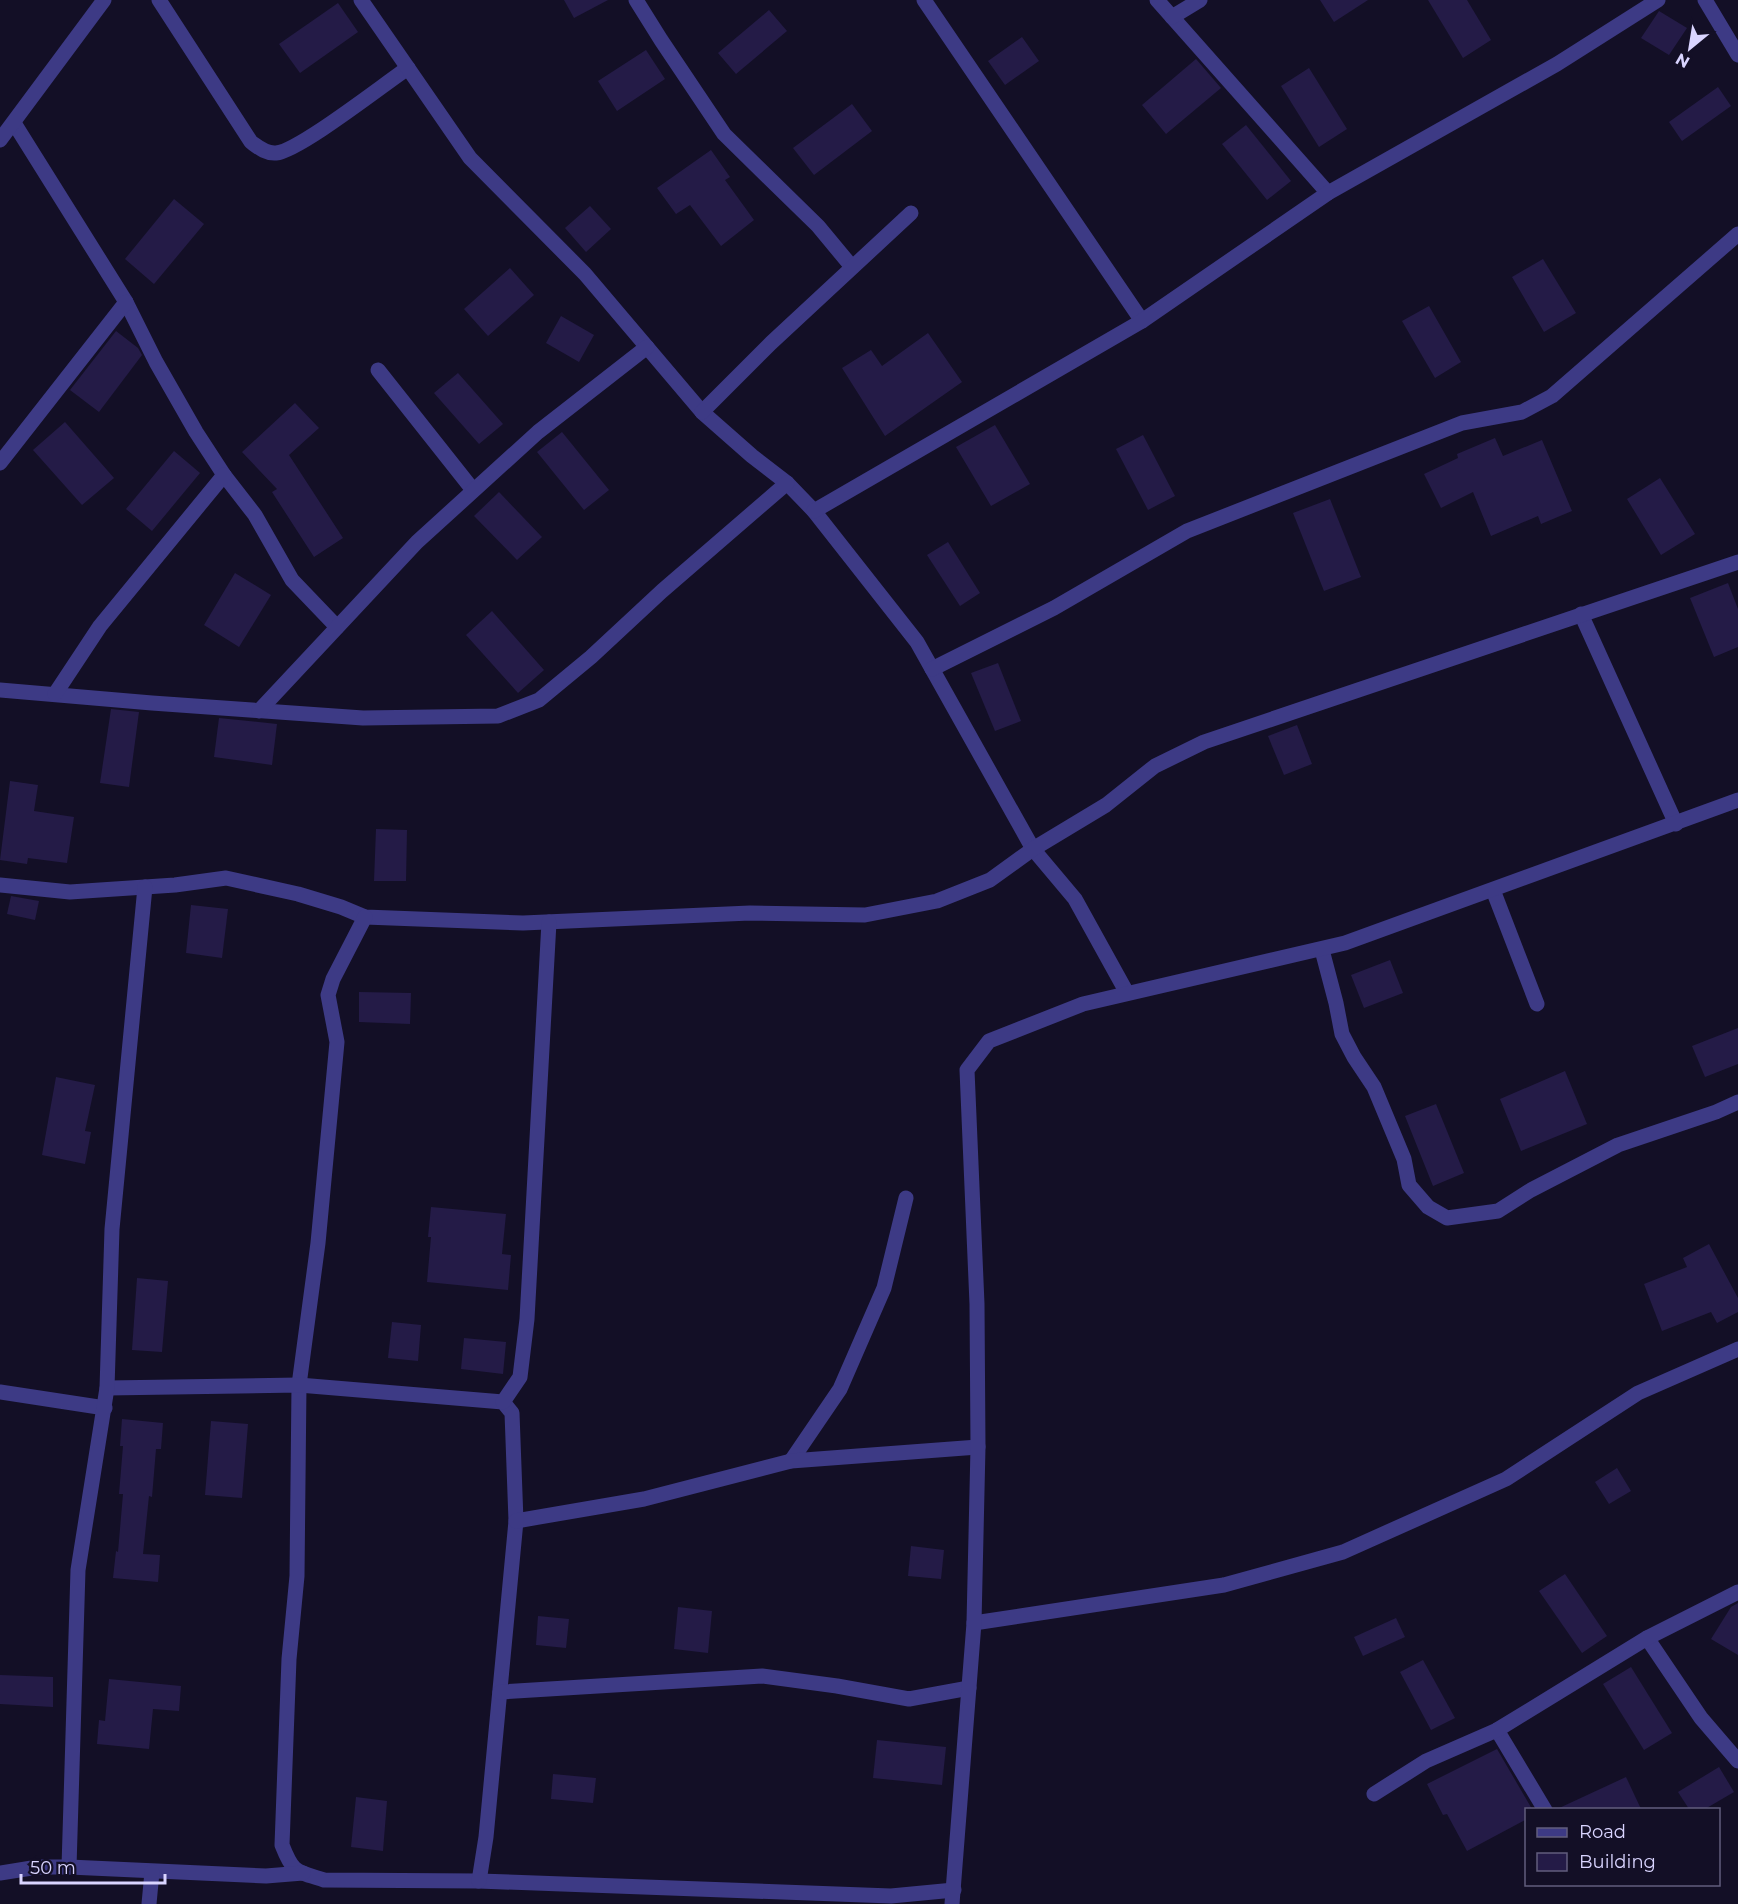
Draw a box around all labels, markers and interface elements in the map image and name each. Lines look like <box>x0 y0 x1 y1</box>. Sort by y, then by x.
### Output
north arrow <box>1660 18 1720 78</box>
text: N <box>1672 49 1693 72</box>
legend <box>1525 1808 1720 1886</box>
text: Road <box>1579 1821 1626 1843</box>
scale bar <box>21 1847 165 1885</box>
text: Building <box>1579 1851 1656 1873</box>
text: 50 m <box>30 1857 76 1879</box>

